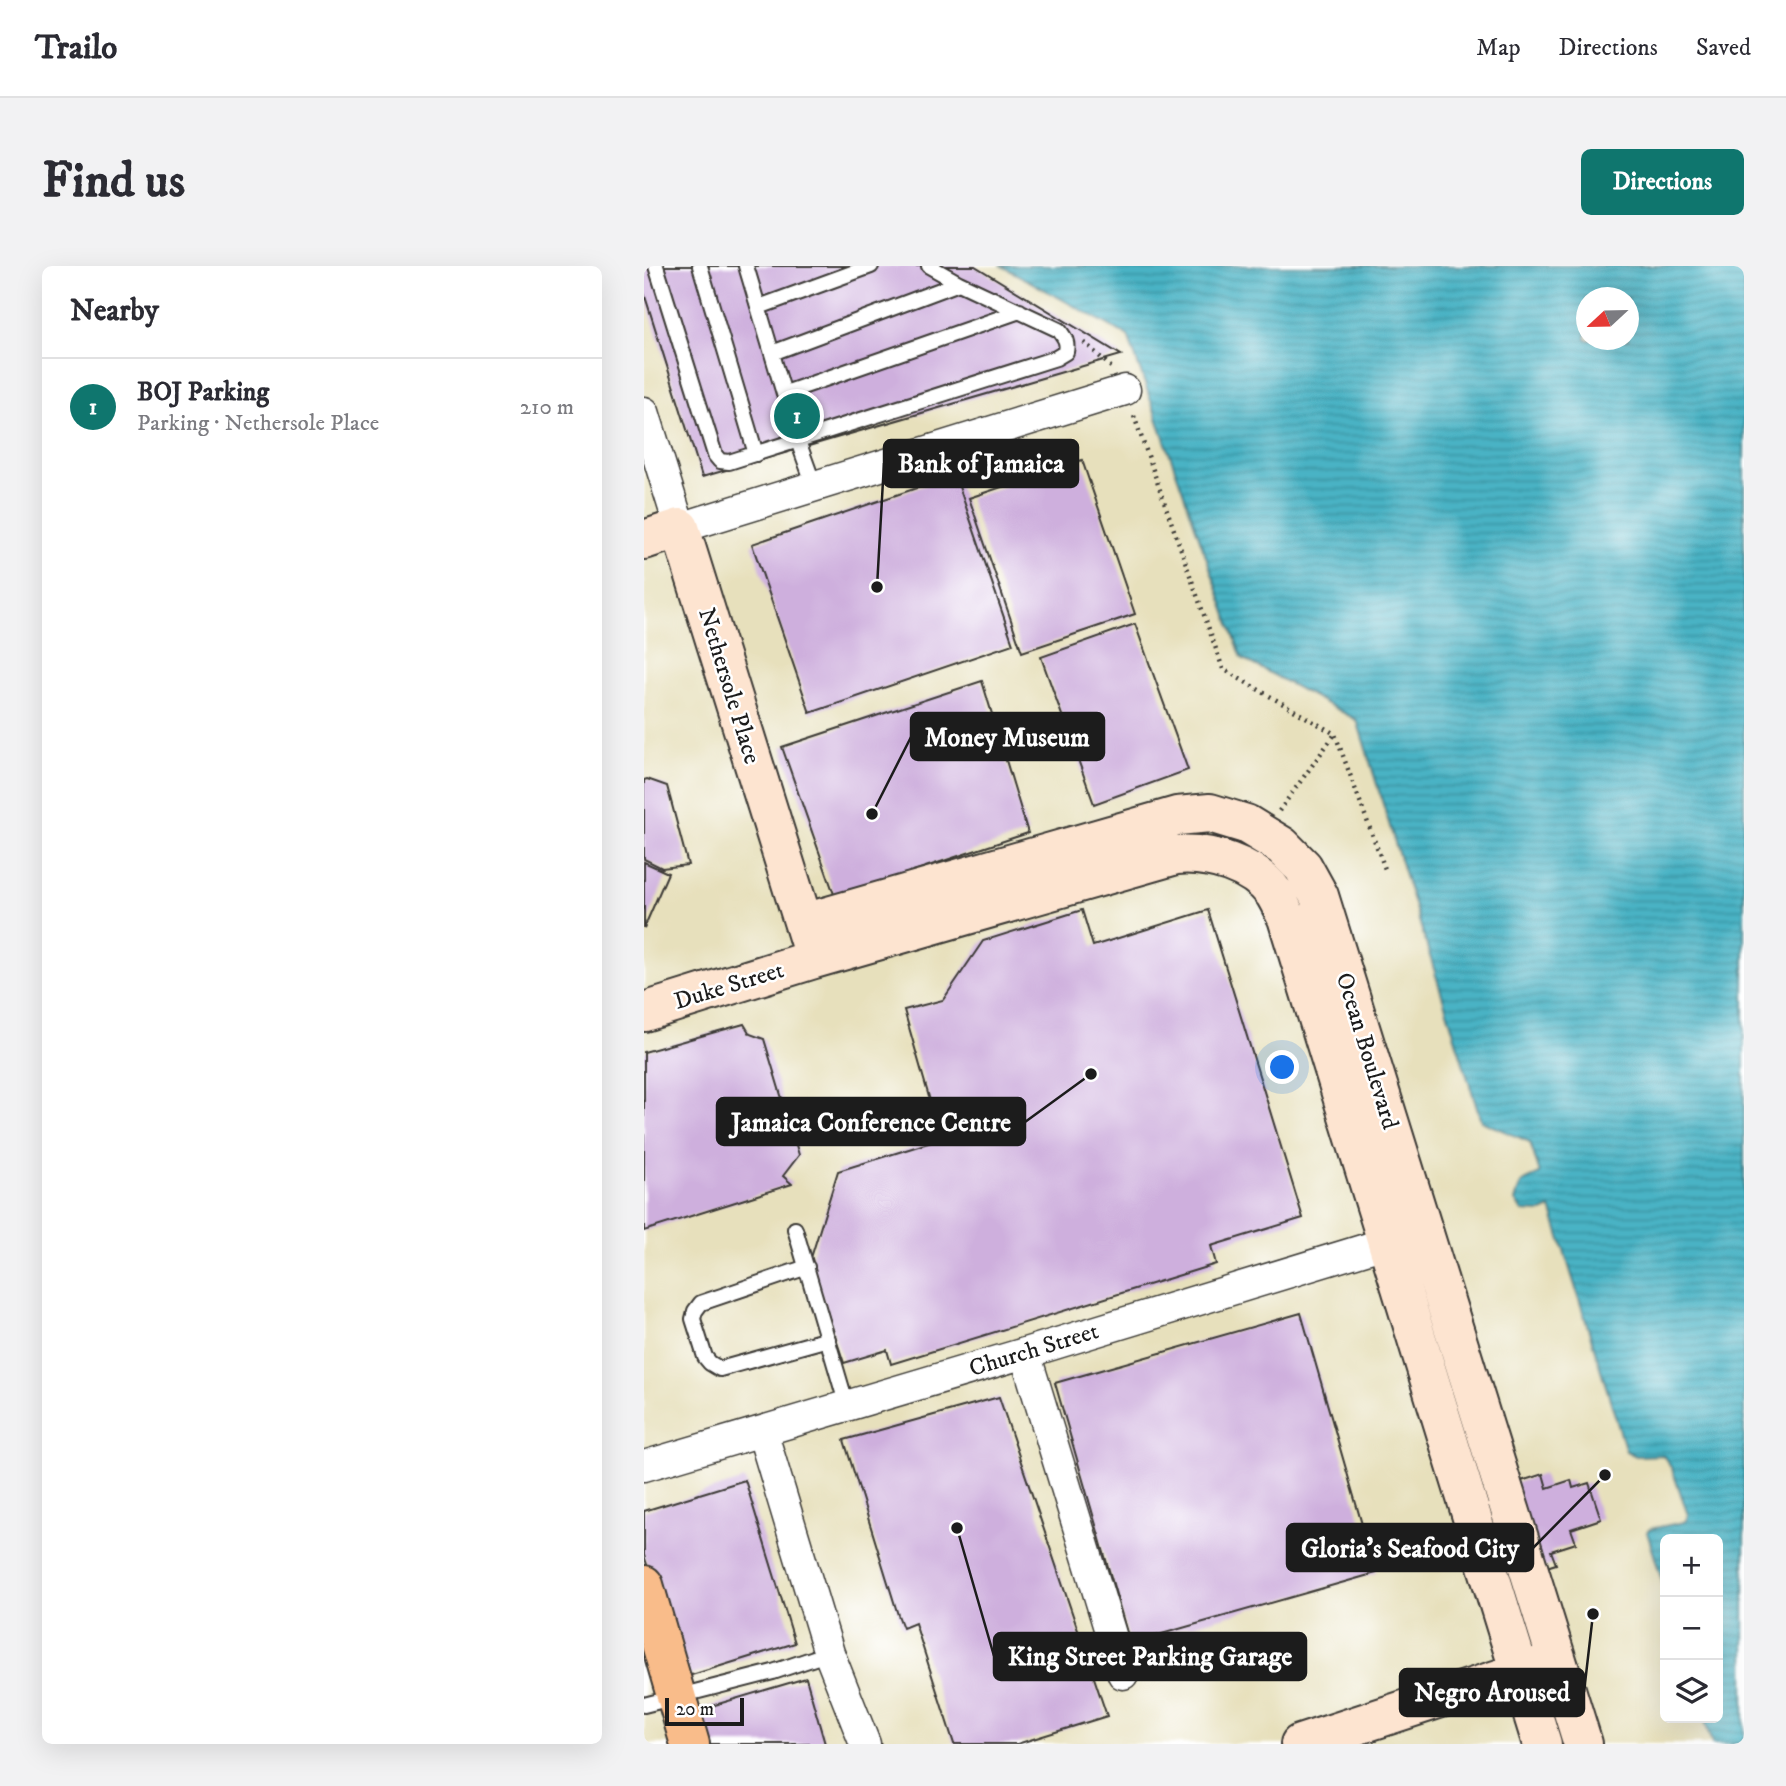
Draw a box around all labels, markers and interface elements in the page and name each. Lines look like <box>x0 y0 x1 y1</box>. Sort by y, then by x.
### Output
text: Trailo <box>35 28 117 69</box>
text: Map <box>1476 33 1521 63</box>
text: Directions <box>1559 33 1658 63</box>
text: Saved <box>1696 33 1751 63</box>
button: Directions <box>1581 149 1744 215</box>
text: Find us <box>42 151 185 213</box>
north arrow <box>1576 287 1639 350</box>
text: Nearby <box>70 293 159 330</box>
text: BOJ Parking <box>137 376 269 409</box>
pin: 1 <box>774 390 820 442</box>
text: 1 <box>89 393 97 422</box>
text: 210 m <box>520 393 574 422</box>
text: Parking · Nethersole Place <box>137 409 379 438</box>
callout: Bank of Jamaica <box>884 440 1078 487</box>
text: Bank of Jamaica <box>898 448 1065 481</box>
street label: Nethersole Place <box>691 604 767 768</box>
callout: Money Museum <box>911 713 1104 760</box>
text: Money Museum <box>924 722 1090 755</box>
street label: Duke Street <box>671 955 788 1017</box>
street label: Ocean Boulevard <box>1329 969 1405 1133</box>
your location <box>1265 1050 1299 1084</box>
callout: Jamaica Conference Centre <box>717 1098 1025 1145</box>
text: Jamaica Conference Centre <box>728 1107 1011 1140</box>
street label: Church Street <box>966 1316 1103 1384</box>
callout: Gloria's Seafood City <box>1287 1524 1533 1571</box>
text: Gloria's Seafood City <box>1301 1533 1520 1566</box>
map controls <box>1660 1534 1723 1723</box>
button: + <box>1660 1534 1723 1597</box>
button: − <box>1660 1597 1723 1660</box>
callout: King Street Parking Garage <box>994 1633 1306 1680</box>
text: King Street Parking Garage <box>1008 1641 1292 1674</box>
button: layers <box>1660 1660 1723 1723</box>
callout: Negro Aroused <box>1400 1669 1584 1716</box>
text: Negro Aroused <box>1414 1677 1571 1710</box>
scale bar <box>665 1695 744 1727</box>
text: 20 m <box>676 1698 714 1721</box>

